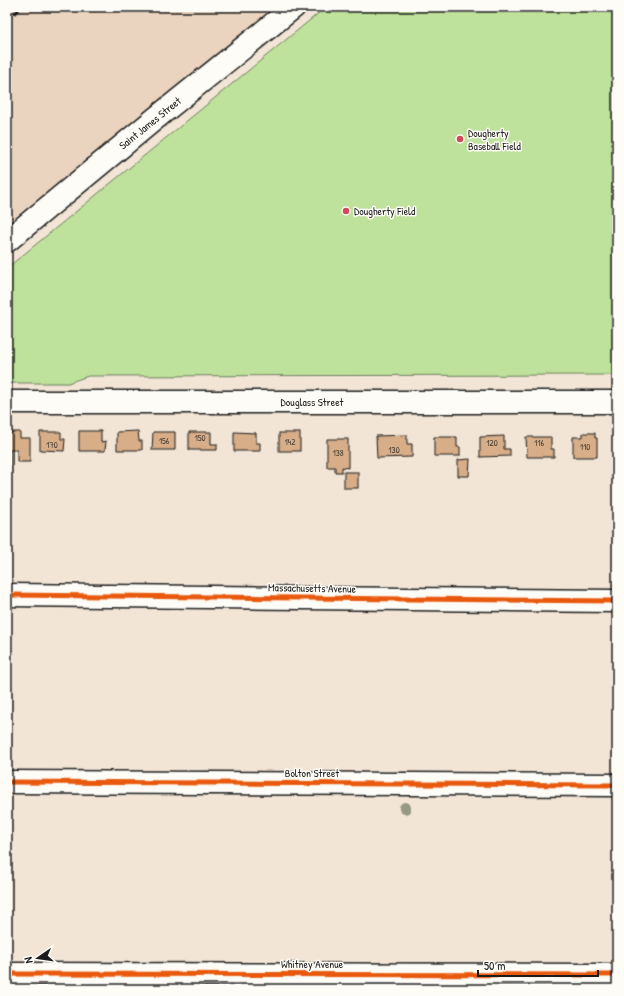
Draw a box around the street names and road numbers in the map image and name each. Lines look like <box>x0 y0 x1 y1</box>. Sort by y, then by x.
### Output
street label: Saint James Street <box>116 94 184 152</box>
street label: Douglass Street <box>281 395 344 409</box>
street label: Massachusetts Avenue <box>268 580 357 596</box>
street label: Bolton Street <box>285 766 339 780</box>
street label: Whitney Avenue <box>281 957 344 971</box>

